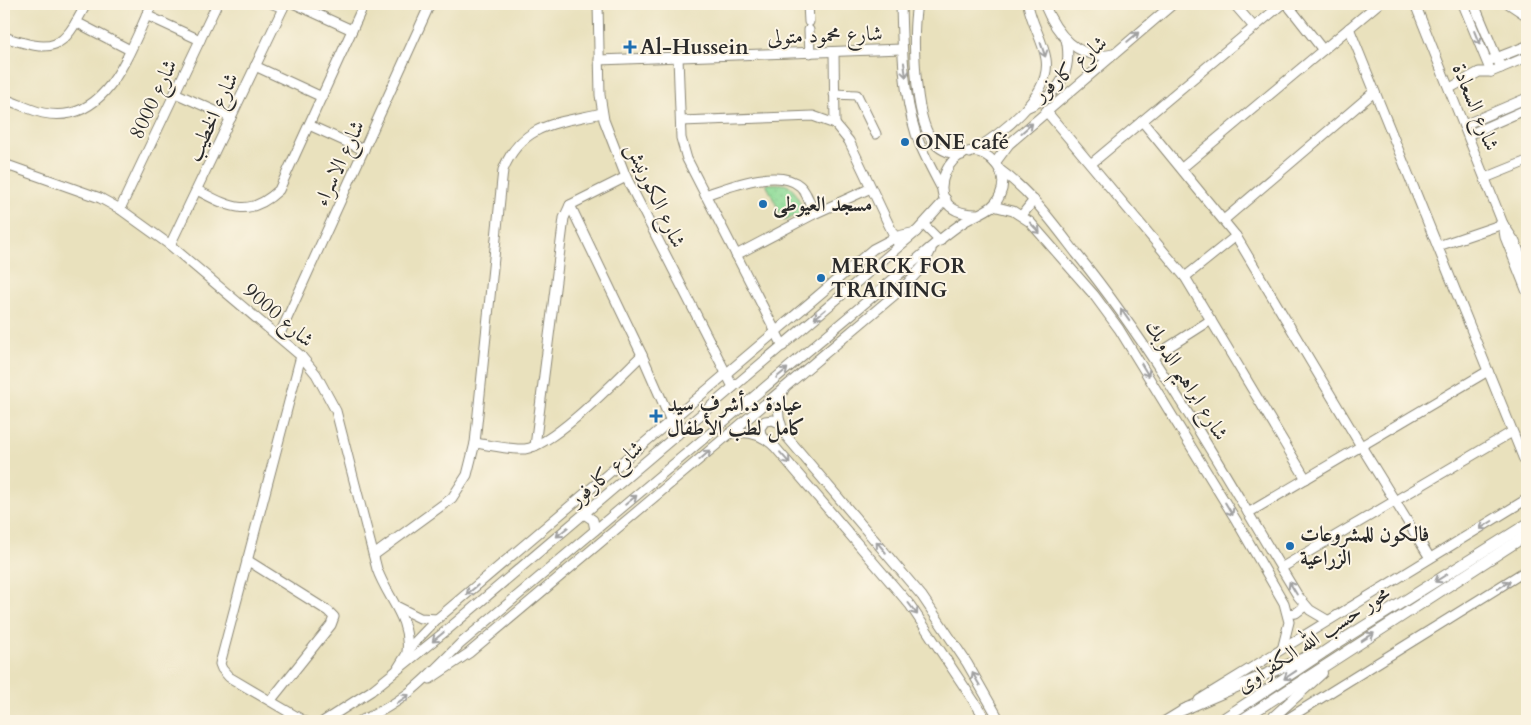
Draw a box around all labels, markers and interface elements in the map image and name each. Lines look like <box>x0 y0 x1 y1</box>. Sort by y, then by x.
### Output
street label: شارع محمود متولى <box>767 19 883 55</box>
street label: شارع كارفور <box>1026 29 1115 112</box>
one-way arrow <box>1473 30 1482 45</box>
one-way arrow <box>1126 32 1139 43</box>
place label: Al-Hussein <box>640 33 749 62</box>
marker: Al-Hussein <box>624 41 636 53</box>
one-way arrow <box>1039 42 1048 57</box>
street label: شارع 8000 <box>122 55 187 145</box>
street label: شارع السعادة <box>1442 59 1506 156</box>
one-way arrow <box>900 61 910 77</box>
street label: شارع الخطيب <box>179 68 248 168</box>
street label: شارع الاسراء <box>307 116 375 212</box>
one-way arrow <box>1021 122 1034 133</box>
place label: ONE café <box>915 128 1009 157</box>
marker: ONE café <box>899 136 911 148</box>
street label: شارع الكورنيش <box>616 138 693 254</box>
place label: مسجد العيوطى <box>773 190 872 219</box>
marker: مسجد العيوطى <box>757 198 769 210</box>
one-way arrow <box>1030 221 1041 234</box>
place label: MERCK FOR TRAINING <box>831 252 966 305</box>
marker: MERCK FOR TRAINING <box>815 272 827 284</box>
street label: شارع 9000 <box>235 277 320 357</box>
one-way arrow <box>1120 308 1130 322</box>
one-way arrow <box>813 309 826 320</box>
street label: شارع ابراهيم الدوبك <box>1133 314 1235 449</box>
one-way arrow <box>1141 362 1151 376</box>
one-way arrow <box>775 368 788 379</box>
place label: عيادة د.أشرف سيد كامل لطب الأطفال <box>667 390 805 443</box>
marker: عيادة د.أشرف سيد كامل لطب الأطفال <box>649 409 663 423</box>
street label: شارع كارفور <box>562 434 651 517</box>
one-way arrow <box>699 449 712 460</box>
one-way arrow <box>780 452 791 465</box>
one-way arrow <box>624 495 637 506</box>
one-way arrow <box>1225 501 1235 515</box>
one-way arrow <box>1479 519 1493 530</box>
place label: فالكون للمشروعات الزراعية <box>1300 520 1430 573</box>
one-way arrow <box>556 527 569 538</box>
marker: فالكون للمشروعات الزراعية <box>1284 540 1296 552</box>
one-way arrow <box>876 541 887 554</box>
one-way arrow <box>1435 573 1449 583</box>
street label: محور حسب الله الكفراوى <box>1229 576 1396 700</box>
one-way arrow <box>1496 579 1510 589</box>
one-way arrow <box>1287 581 1297 595</box>
one-way arrow <box>465 585 478 596</box>
one-way arrow <box>908 602 918 616</box>
one-way arrow <box>432 632 445 643</box>
one-way arrow <box>1361 632 1375 642</box>
one-way arrow <box>1283 670 1297 680</box>
one-way arrow <box>971 672 981 686</box>
one-way arrow <box>395 694 409 704</box>

